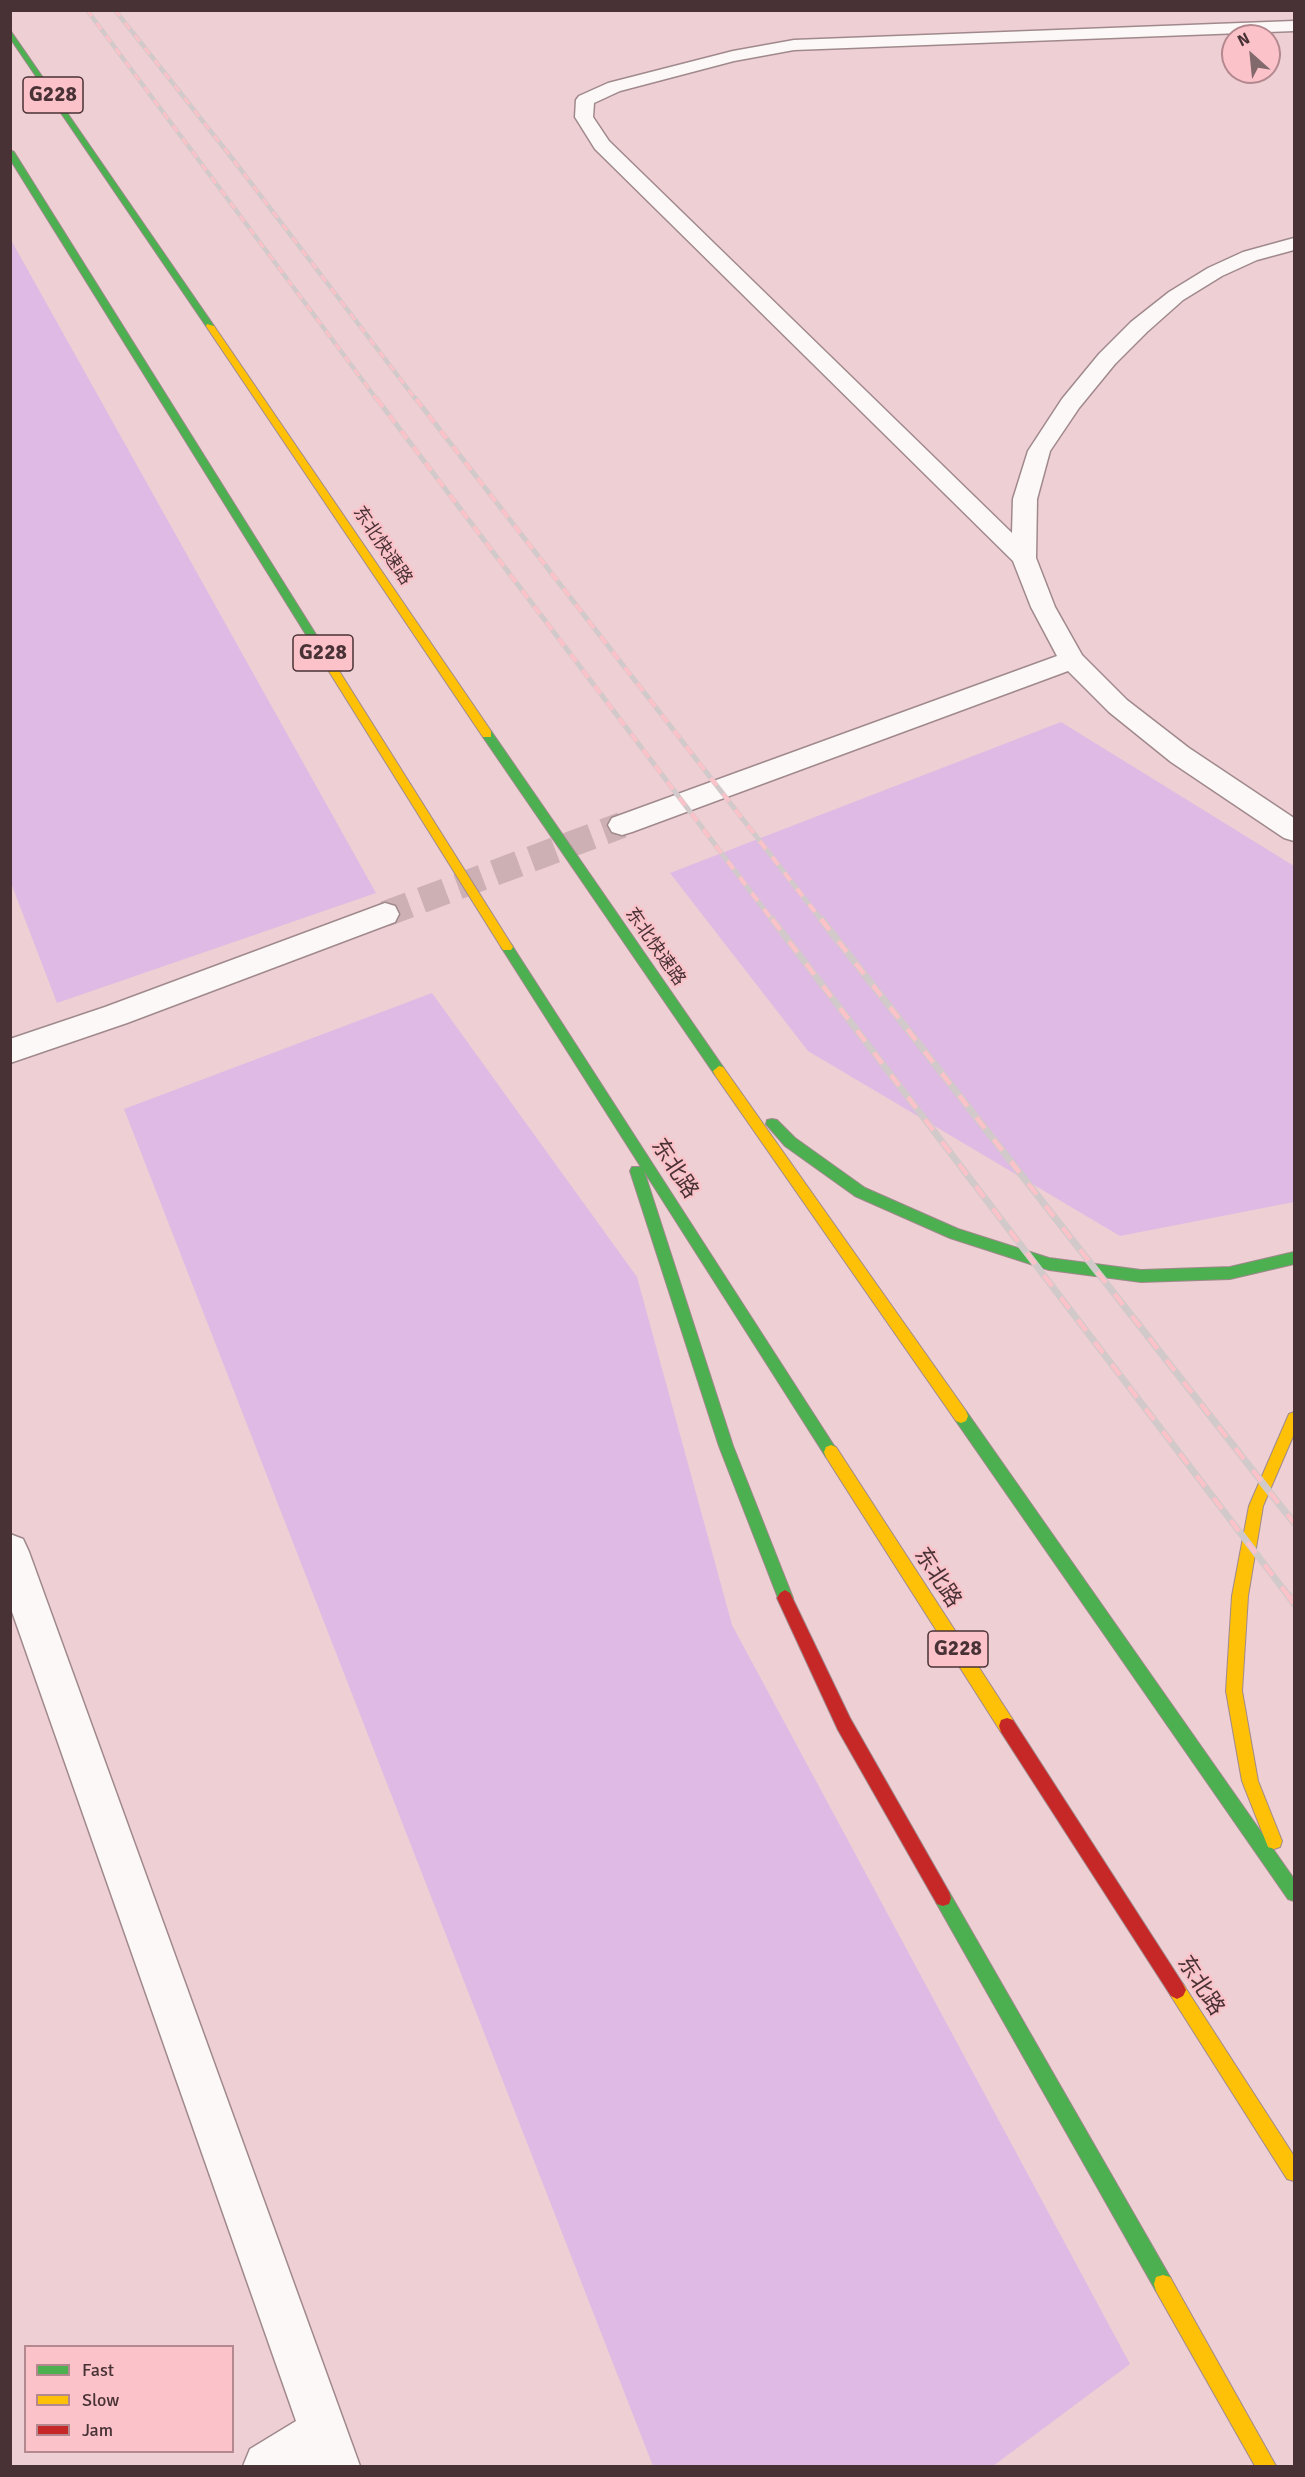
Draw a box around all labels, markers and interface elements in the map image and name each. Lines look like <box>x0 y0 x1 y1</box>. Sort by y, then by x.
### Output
north arrow <box>1221 24 1281 84</box>
text: N <box>1234 28 1253 51</box>
road number: G228 <box>23 77 83 113</box>
street label: 东北快速路 <box>348 503 416 589</box>
road number: G228 <box>293 635 353 671</box>
street label: 东北快速路 <box>620 904 690 990</box>
street label: 东北路 <box>645 1134 703 1204</box>
street label: 东北路 <box>908 1543 966 1613</box>
road number: G228 <box>928 1631 988 1667</box>
street label: 东北路 <box>1171 1951 1229 2021</box>
legend <box>24 2345 234 2453</box>
text: Fast <box>82 2359 114 2381</box>
text: Slow <box>82 2389 119 2411</box>
text: Jam <box>82 2419 113 2441</box>

